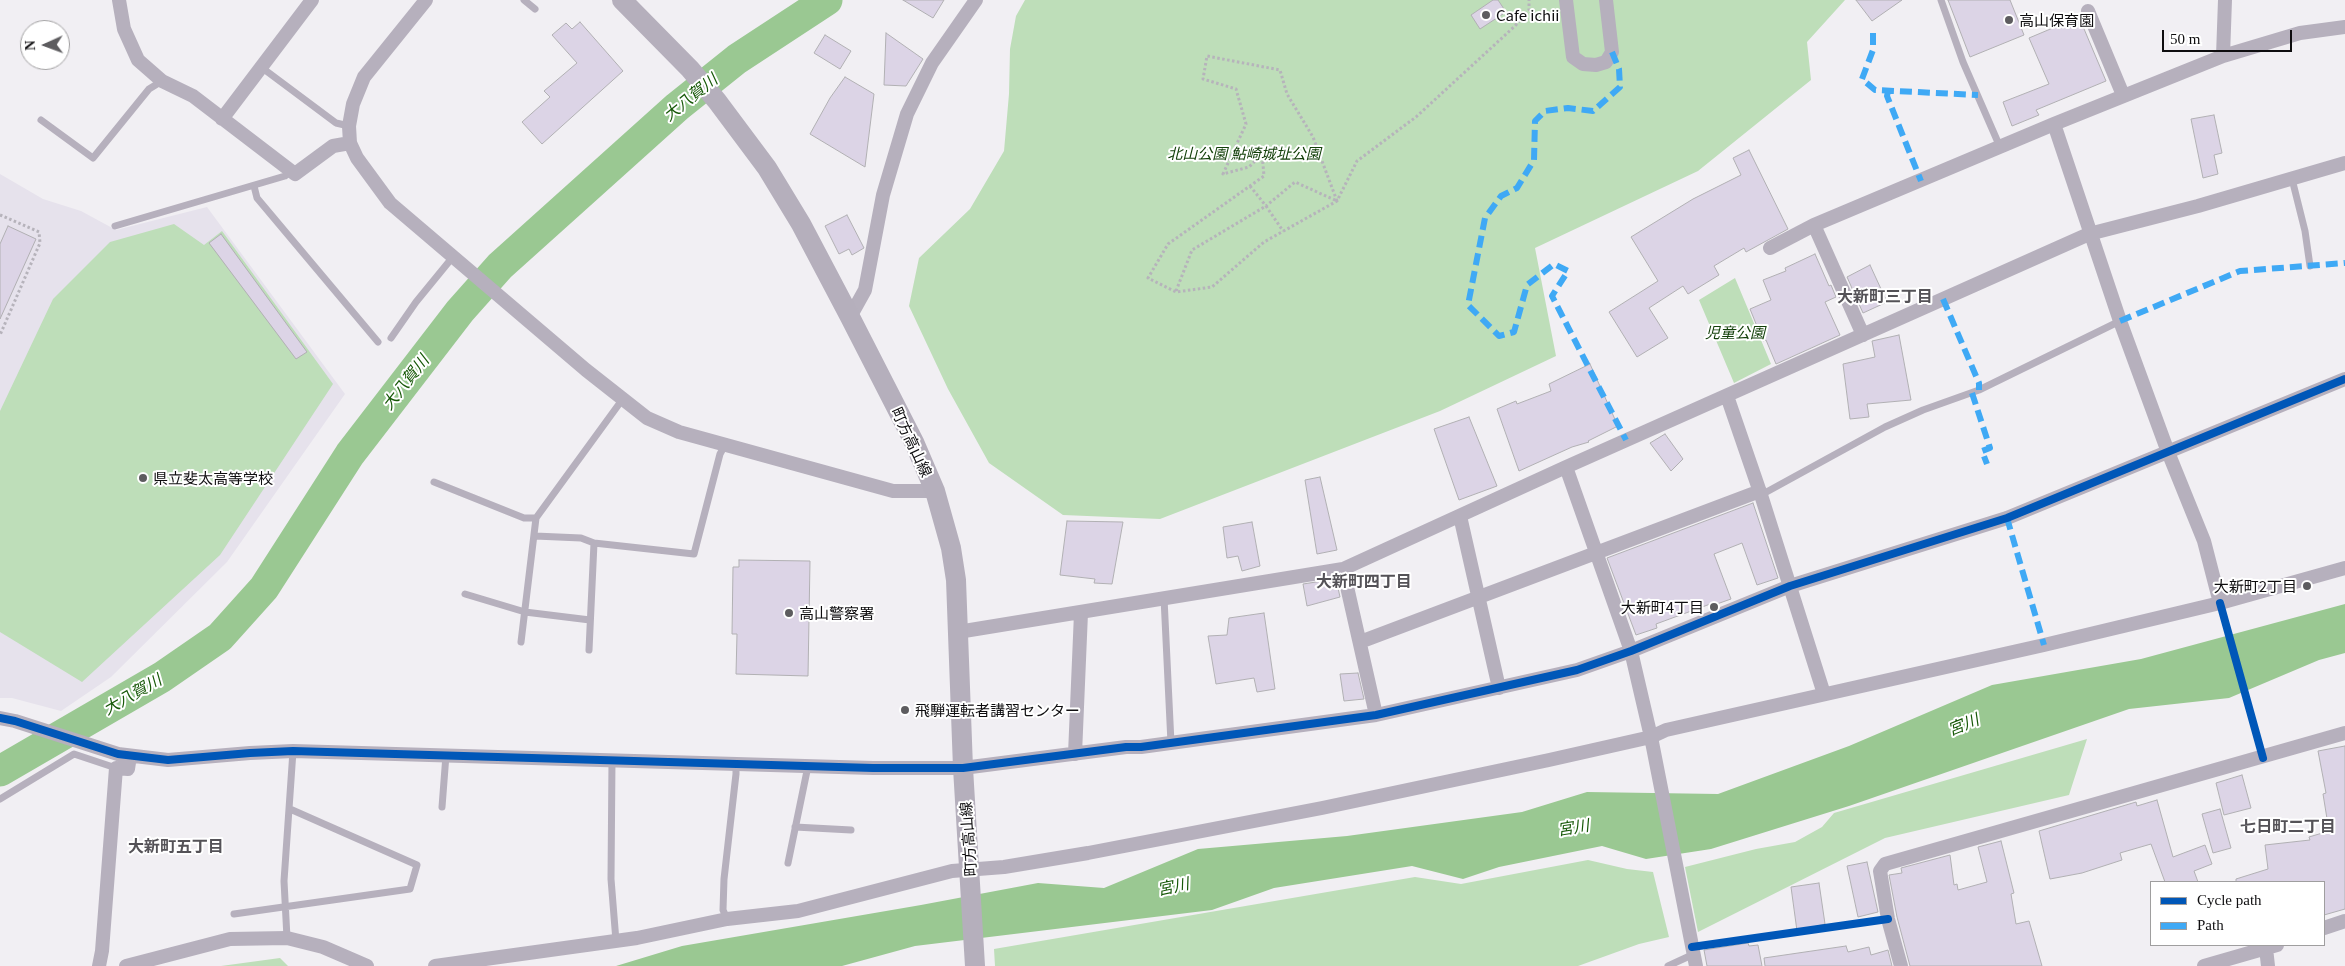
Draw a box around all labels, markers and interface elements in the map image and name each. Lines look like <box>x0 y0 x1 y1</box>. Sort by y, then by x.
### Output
place label: Cafe ichii <box>1496 6 1559 24</box>
marker: Cafe ichii <box>1480 9 1492 21</box>
place label: 高山保育園 <box>2019 11 2094 29</box>
marker: 高山保育園 <box>2003 14 2015 26</box>
north arrow <box>20 20 70 70</box>
scale bar <box>2165 20 2295 52</box>
text: 50 m <box>2170 31 2200 47</box>
text: N <box>23 40 38 51</box>
water label: 大八賀川 <box>659 69 721 125</box>
park label: 北山公園 鮎崎城址公園 <box>1167 144 1321 162</box>
district label: 大新町三丁目 <box>1837 286 1933 306</box>
park label: 児童公園 <box>1705 323 1765 341</box>
water label: 大八賀川 <box>378 351 432 413</box>
street label: 町方高山線 <box>888 404 936 480</box>
place label: 県立斐太高等学校 <box>153 469 273 487</box>
marker: 県立斐太高等学校 <box>137 472 149 484</box>
district label: 大新町四丁目 <box>1316 571 1412 591</box>
place label: 大新町2丁目 <box>2214 577 2297 595</box>
marker: 大新町2丁目 <box>2301 580 2313 592</box>
place label: 大新町4丁目 <box>1621 598 1704 616</box>
marker: 大新町4丁目 <box>1708 601 1720 613</box>
place label: 高山警察署 <box>799 604 874 622</box>
marker: 高山警察署 <box>783 607 795 619</box>
water label: 大八賀川 <box>99 670 165 718</box>
place label: 飛騨運転者講習センター <box>915 701 1080 719</box>
marker: 飛騨運転者講習センター <box>899 704 911 716</box>
water label: 宮川 <box>1945 709 1981 739</box>
street label: 町方高山線 <box>956 801 980 877</box>
water label: 宮川 <box>1556 815 1590 839</box>
district label: 七日町二丁目 <box>2240 816 2336 836</box>
district label: 大新町五丁目 <box>128 836 224 856</box>
water label: 宮川 <box>1155 873 1191 899</box>
legend <box>2150 881 2325 946</box>
text: Cycle path <box>2197 892 2262 908</box>
text: Path <box>2197 917 2224 933</box>

